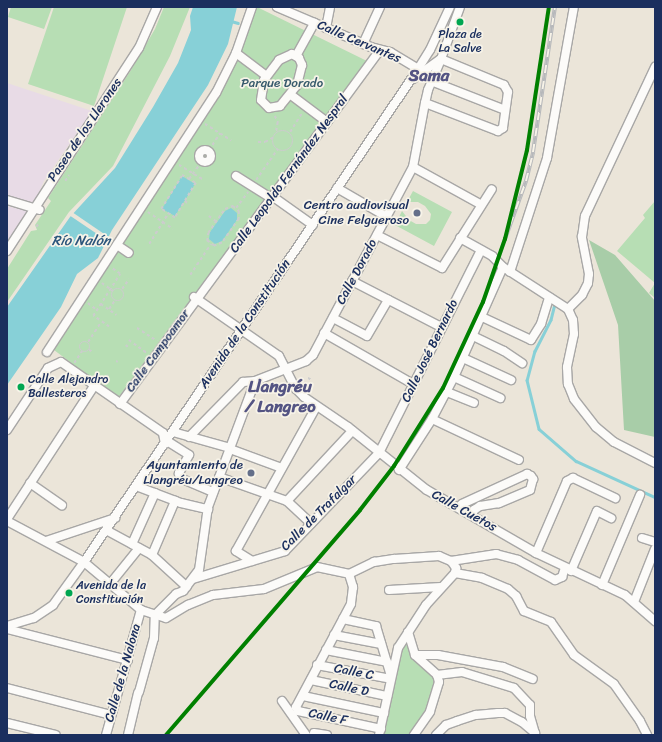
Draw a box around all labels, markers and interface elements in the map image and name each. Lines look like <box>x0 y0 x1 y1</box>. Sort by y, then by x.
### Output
street label: Calle Cervantes <box>315 17 403 67</box>
marker: Plaza de La Salve <box>455 17 465 27</box>
place label: Plaza de La Salve <box>438 28 482 56</box>
district label: Sama <box>409 66 449 86</box>
street label: Paseo de los Llerones <box>45 75 125 185</box>
park label: Parque Dorado <box>241 75 323 91</box>
street label: Calle Leopoldo Fernández Nespral <box>226 92 352 256</box>
place label: Centro audiovisual Cine Felgueroso <box>304 198 409 229</box>
marker: Centro audiovisual Cine Felgueroso <box>412 208 422 218</box>
water label: Río Nalón <box>52 233 110 249</box>
street label: Calle Dorado <box>333 237 381 307</box>
street label: Avenida de la Constitución <box>196 257 294 391</box>
street label: Calle José Bernardo <box>398 297 462 405</box>
street label: Calle Campoamor <box>123 307 193 395</box>
place label: Calle Alejandro Ballesteros <box>28 373 109 401</box>
district label: Llangréu / Langreo <box>244 377 316 417</box>
marker: Calle Alejandro Ballesteros <box>16 382 26 392</box>
place label: Ayuntamiento de Llangréu/Langreo <box>143 458 243 489</box>
marker: Ayuntamiento de Llangréu/Langreo <box>246 468 256 478</box>
street label: Calle de Trafalgar <box>278 472 360 554</box>
street label: Calle Cuetos <box>429 487 499 535</box>
place label: Avenida de la Constitución <box>76 579 146 607</box>
marker: Avenida de la Constitución <box>64 588 74 598</box>
street label: Calle de la Nalona <box>101 622 145 724</box>
street label: Calle C <box>333 661 375 683</box>
street label: Calle D <box>328 676 370 700</box>
street label: Calle F <box>307 705 349 729</box>

